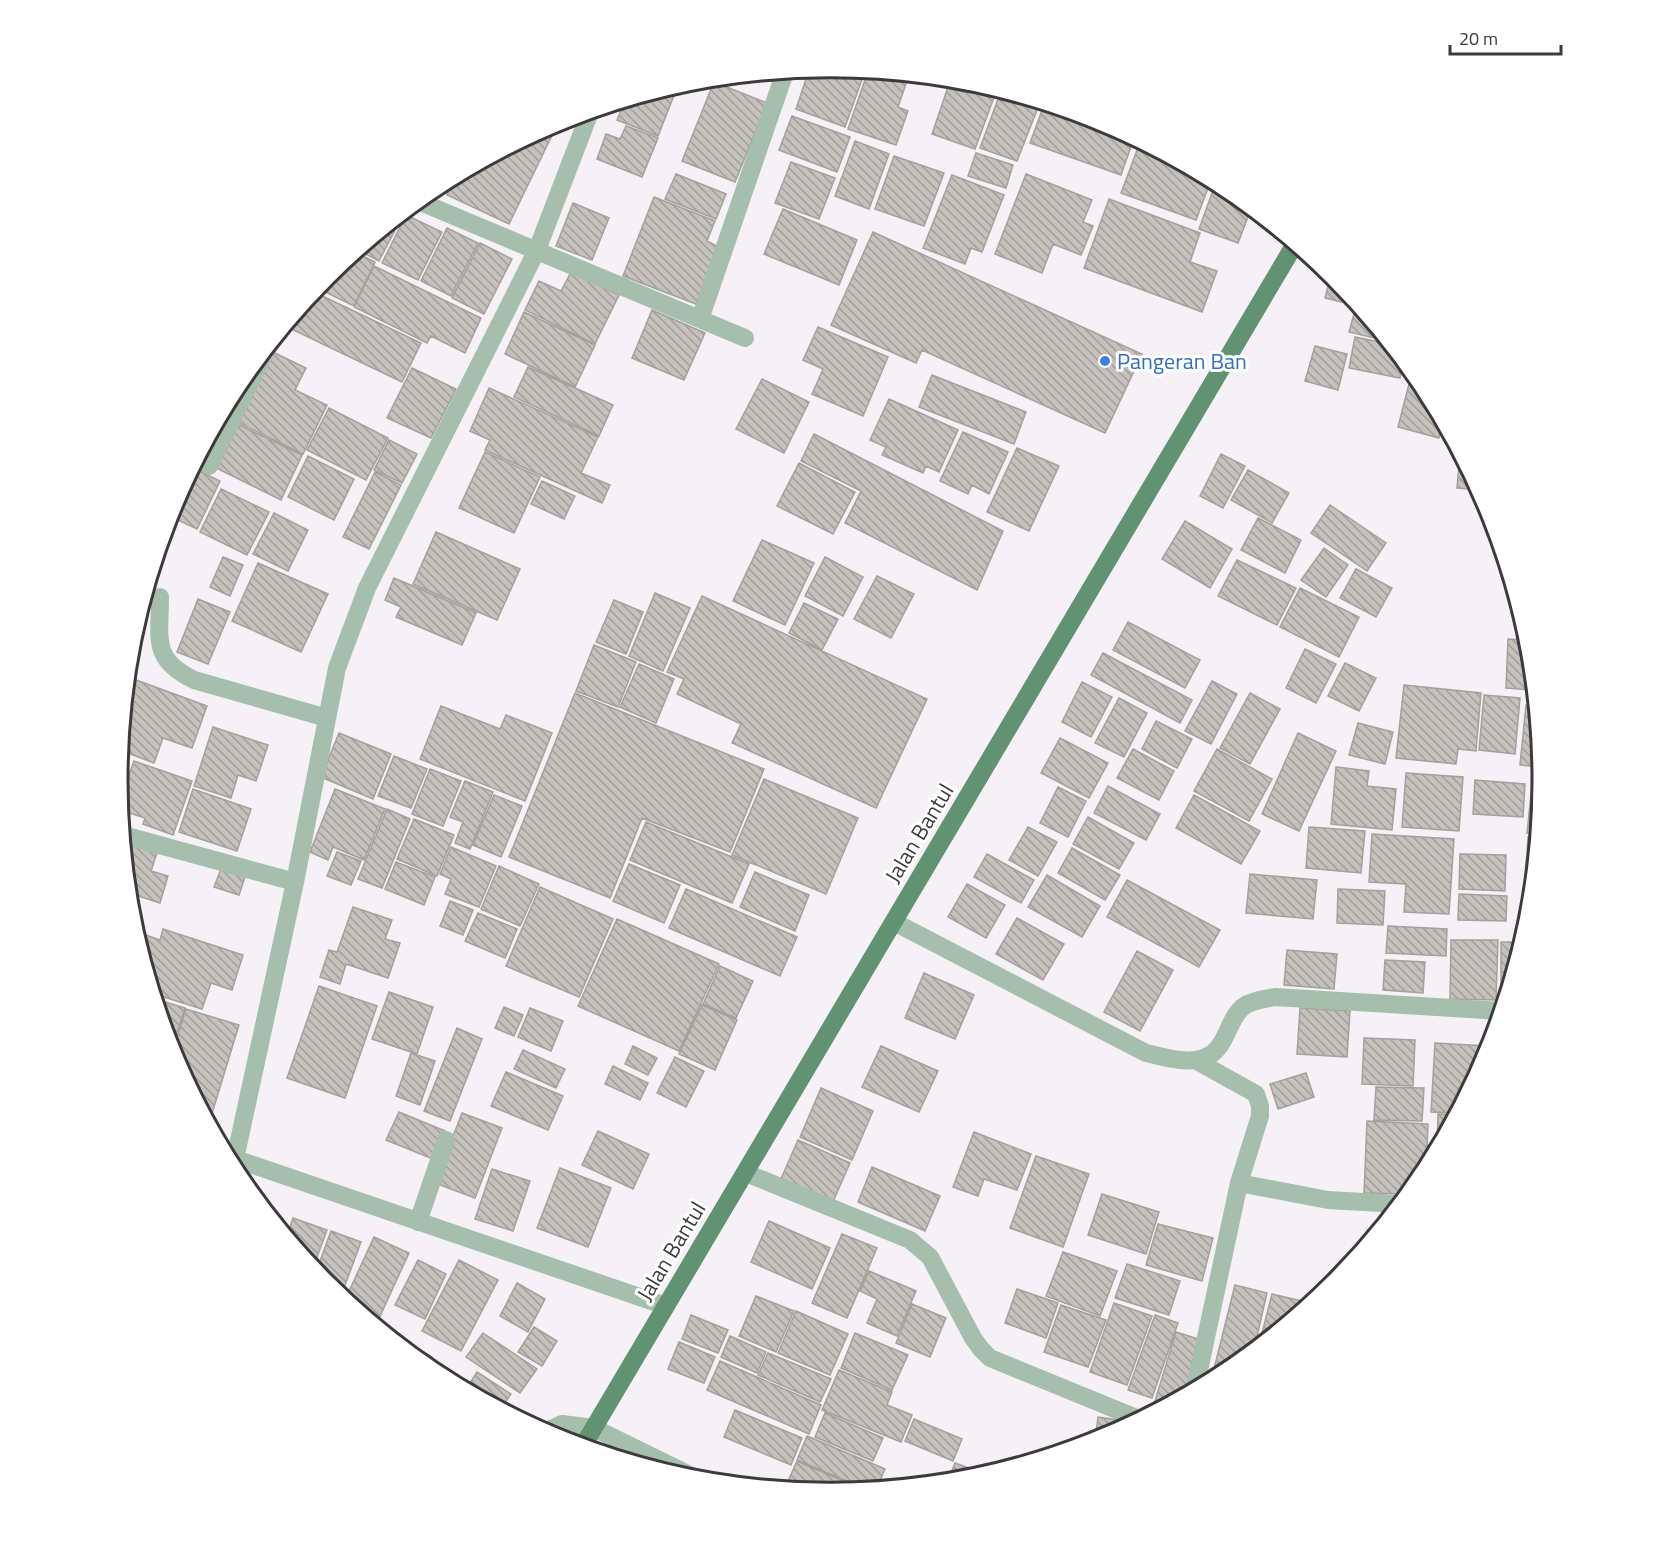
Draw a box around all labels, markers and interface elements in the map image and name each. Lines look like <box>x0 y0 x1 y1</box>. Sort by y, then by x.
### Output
scale bar <box>1450 18 1561 56</box>
text: 20 m <box>1459 25 1498 52</box>
place label: Pangeran Ban <box>1117 344 1247 378</box>
marker: Pangeran Ban <box>1098 354 1112 368</box>
street label: Jalan Bantul <box>876 777 962 889</box>
street label: Jalan Bantul <box>628 1195 714 1307</box>

